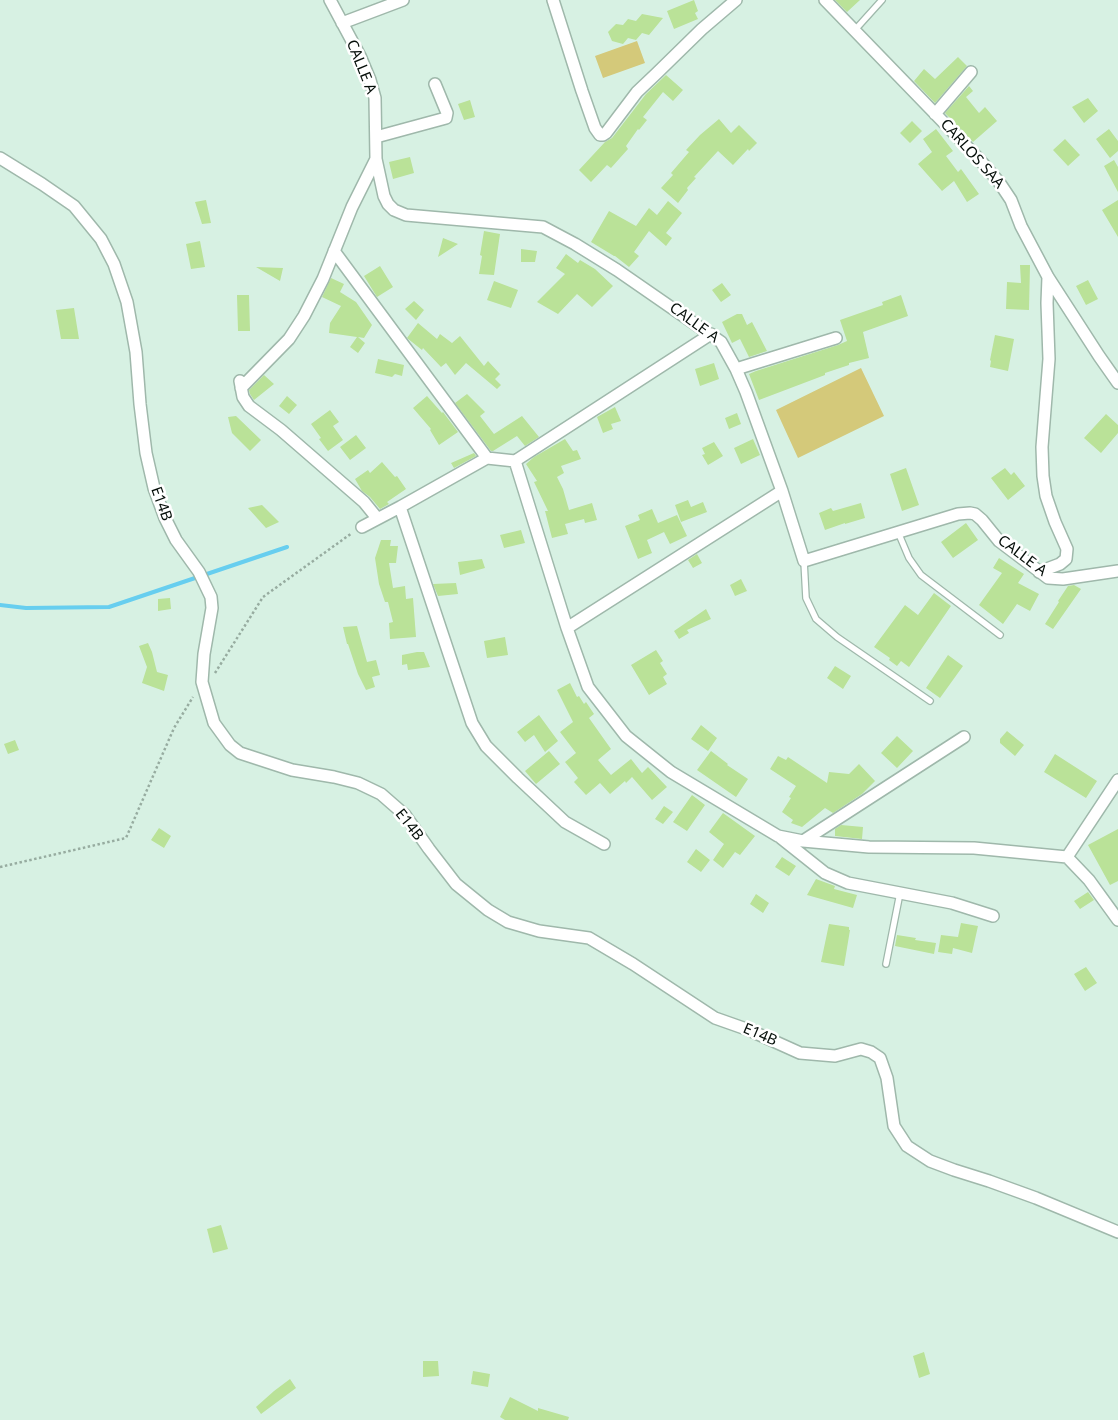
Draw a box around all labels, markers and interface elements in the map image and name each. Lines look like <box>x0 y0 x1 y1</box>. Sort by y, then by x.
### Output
street label: CALLE A <box>342 37 380 97</box>
street label: CARLOS SAA <box>936 116 1008 192</box>
street label: CALLE A <box>666 299 722 347</box>
street label: E14B <box>147 484 175 524</box>
street label: CALLE A <box>994 532 1050 580</box>
street label: E14B <box>391 806 427 844</box>
street label: E14B <box>740 1020 780 1050</box>

